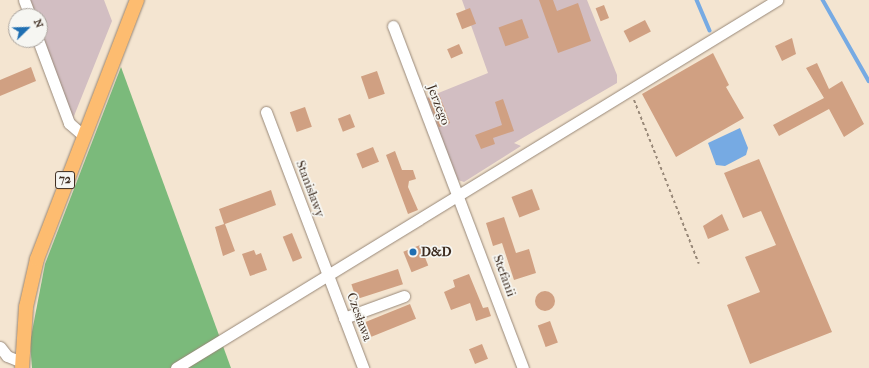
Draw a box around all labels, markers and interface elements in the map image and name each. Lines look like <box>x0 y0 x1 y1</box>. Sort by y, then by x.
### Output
north arrow <box>8 8 48 48</box>
text: N <box>31 17 46 30</box>
street label: Jerzego <box>423 82 453 128</box>
street label: Stanisławy <box>292 158 328 220</box>
road number: 72 <box>55 170 75 190</box>
place label: D&D <box>421 244 452 260</box>
marker: D&D <box>408 247 418 257</box>
street label: Stefanii <box>489 253 519 299</box>
street label: Czesława <box>343 291 375 343</box>

